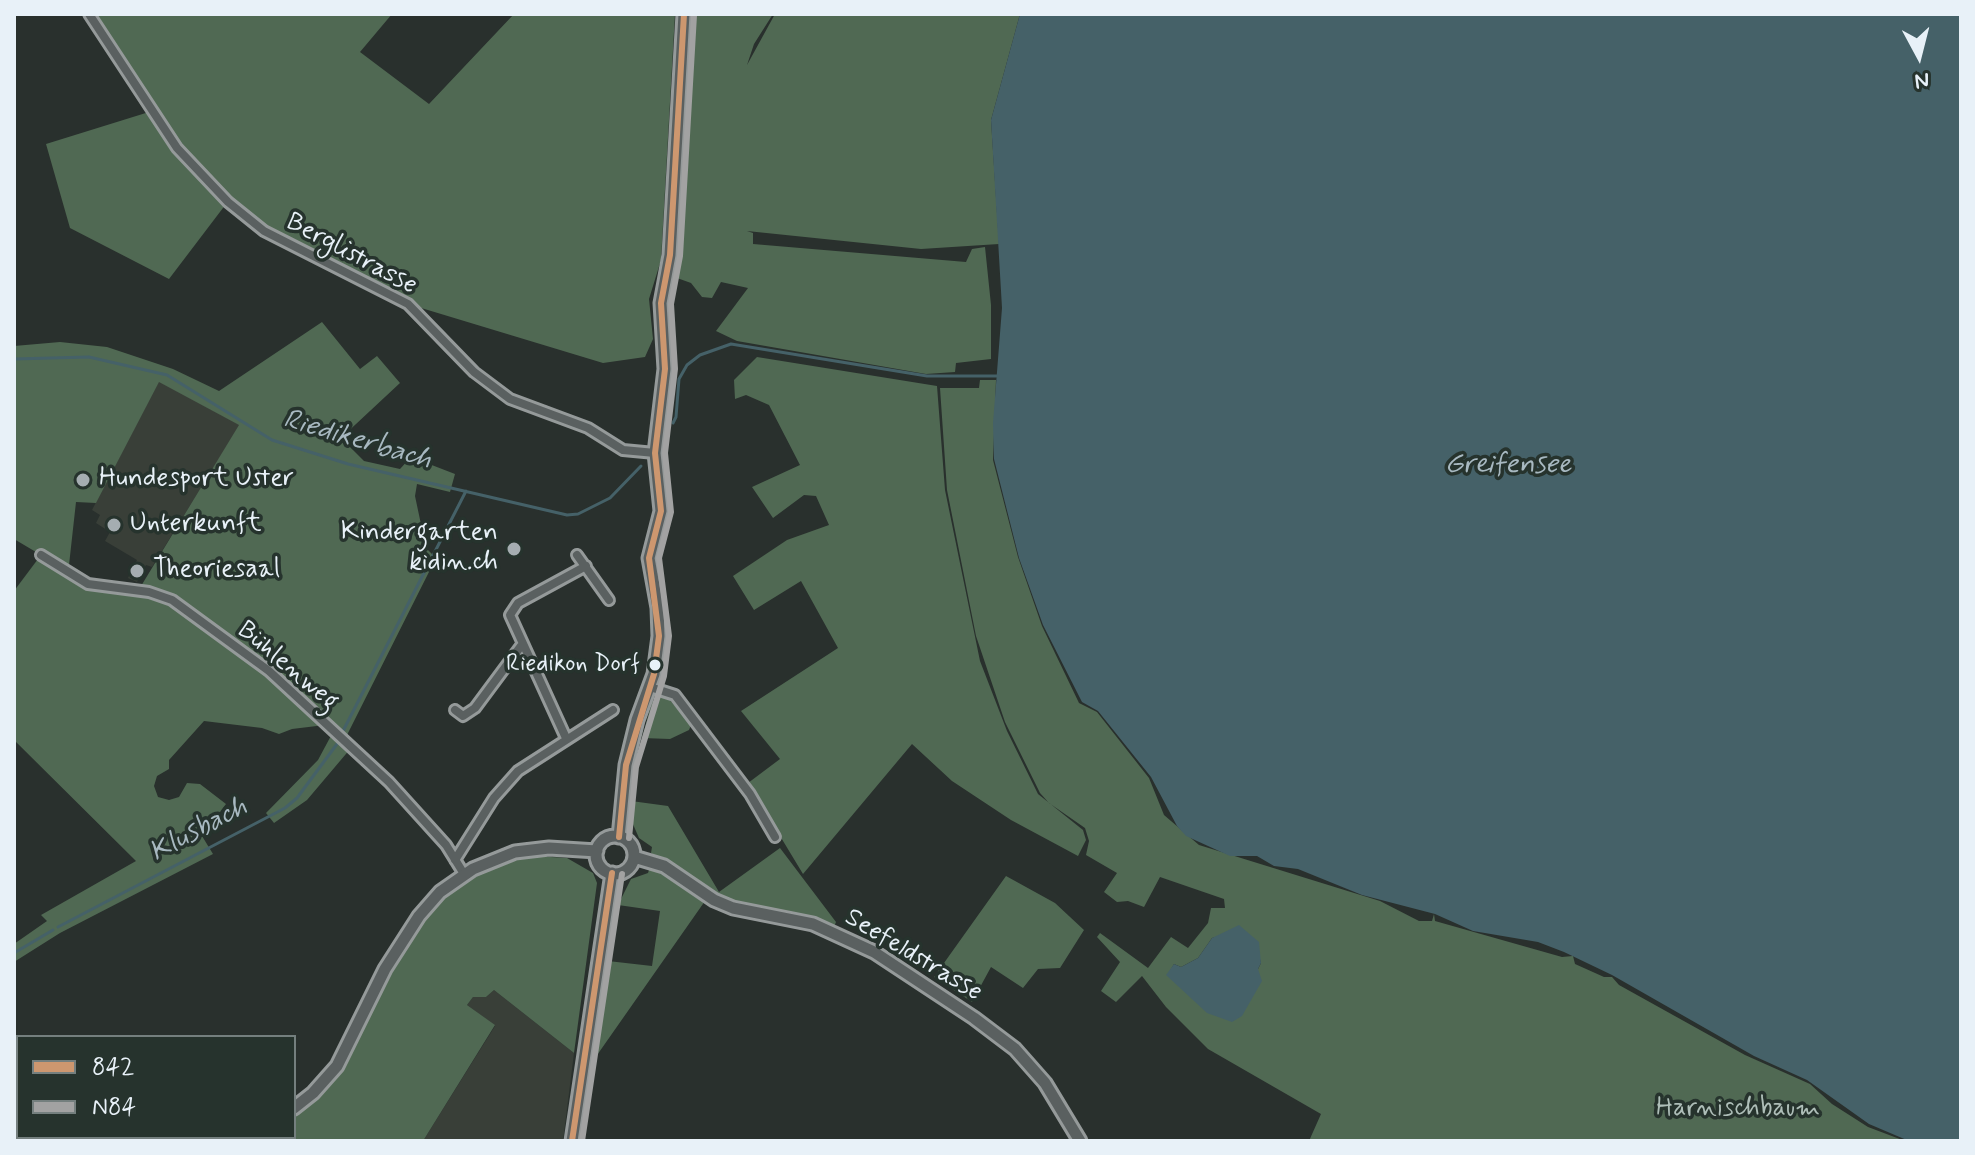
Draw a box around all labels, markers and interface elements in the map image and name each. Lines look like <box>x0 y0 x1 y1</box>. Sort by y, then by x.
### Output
north arrow <box>1879 16 1959 96</box>
text: N <box>1913 65 1931 95</box>
street label: Berglistrasse <box>280 207 422 303</box>
water label: Riedikerbach <box>279 404 435 478</box>
water label: Greifensee <box>1445 449 1571 483</box>
place label: Hundesport Uster <box>99 464 294 496</box>
marker: Hundesport Uster <box>74 471 92 489</box>
place label: Unterkunft <box>130 509 262 541</box>
marker: Unterkunft <box>105 516 123 534</box>
place label: Kindergarten kidin.ch <box>341 518 498 580</box>
marker: Kindergarten kidin.ch <box>505 540 523 558</box>
place label: Theoriesaal <box>153 555 280 587</box>
marker: Theoriesaal <box>128 562 146 580</box>
street label: Bühlenweg <box>230 616 344 718</box>
place label: Riedikon Dorf <box>506 651 640 679</box>
marker: Riedikon Dorf <box>647 657 663 673</box>
water label: Klusbach <box>144 791 254 871</box>
street label: Seefeldstrasse <box>838 903 988 1009</box>
legend <box>16 1035 296 1139</box>
text: 842 <box>92 1052 134 1083</box>
text: N84 <box>92 1092 136 1123</box>
park label: Harnischbaum <box>1656 1094 1820 1126</box>

